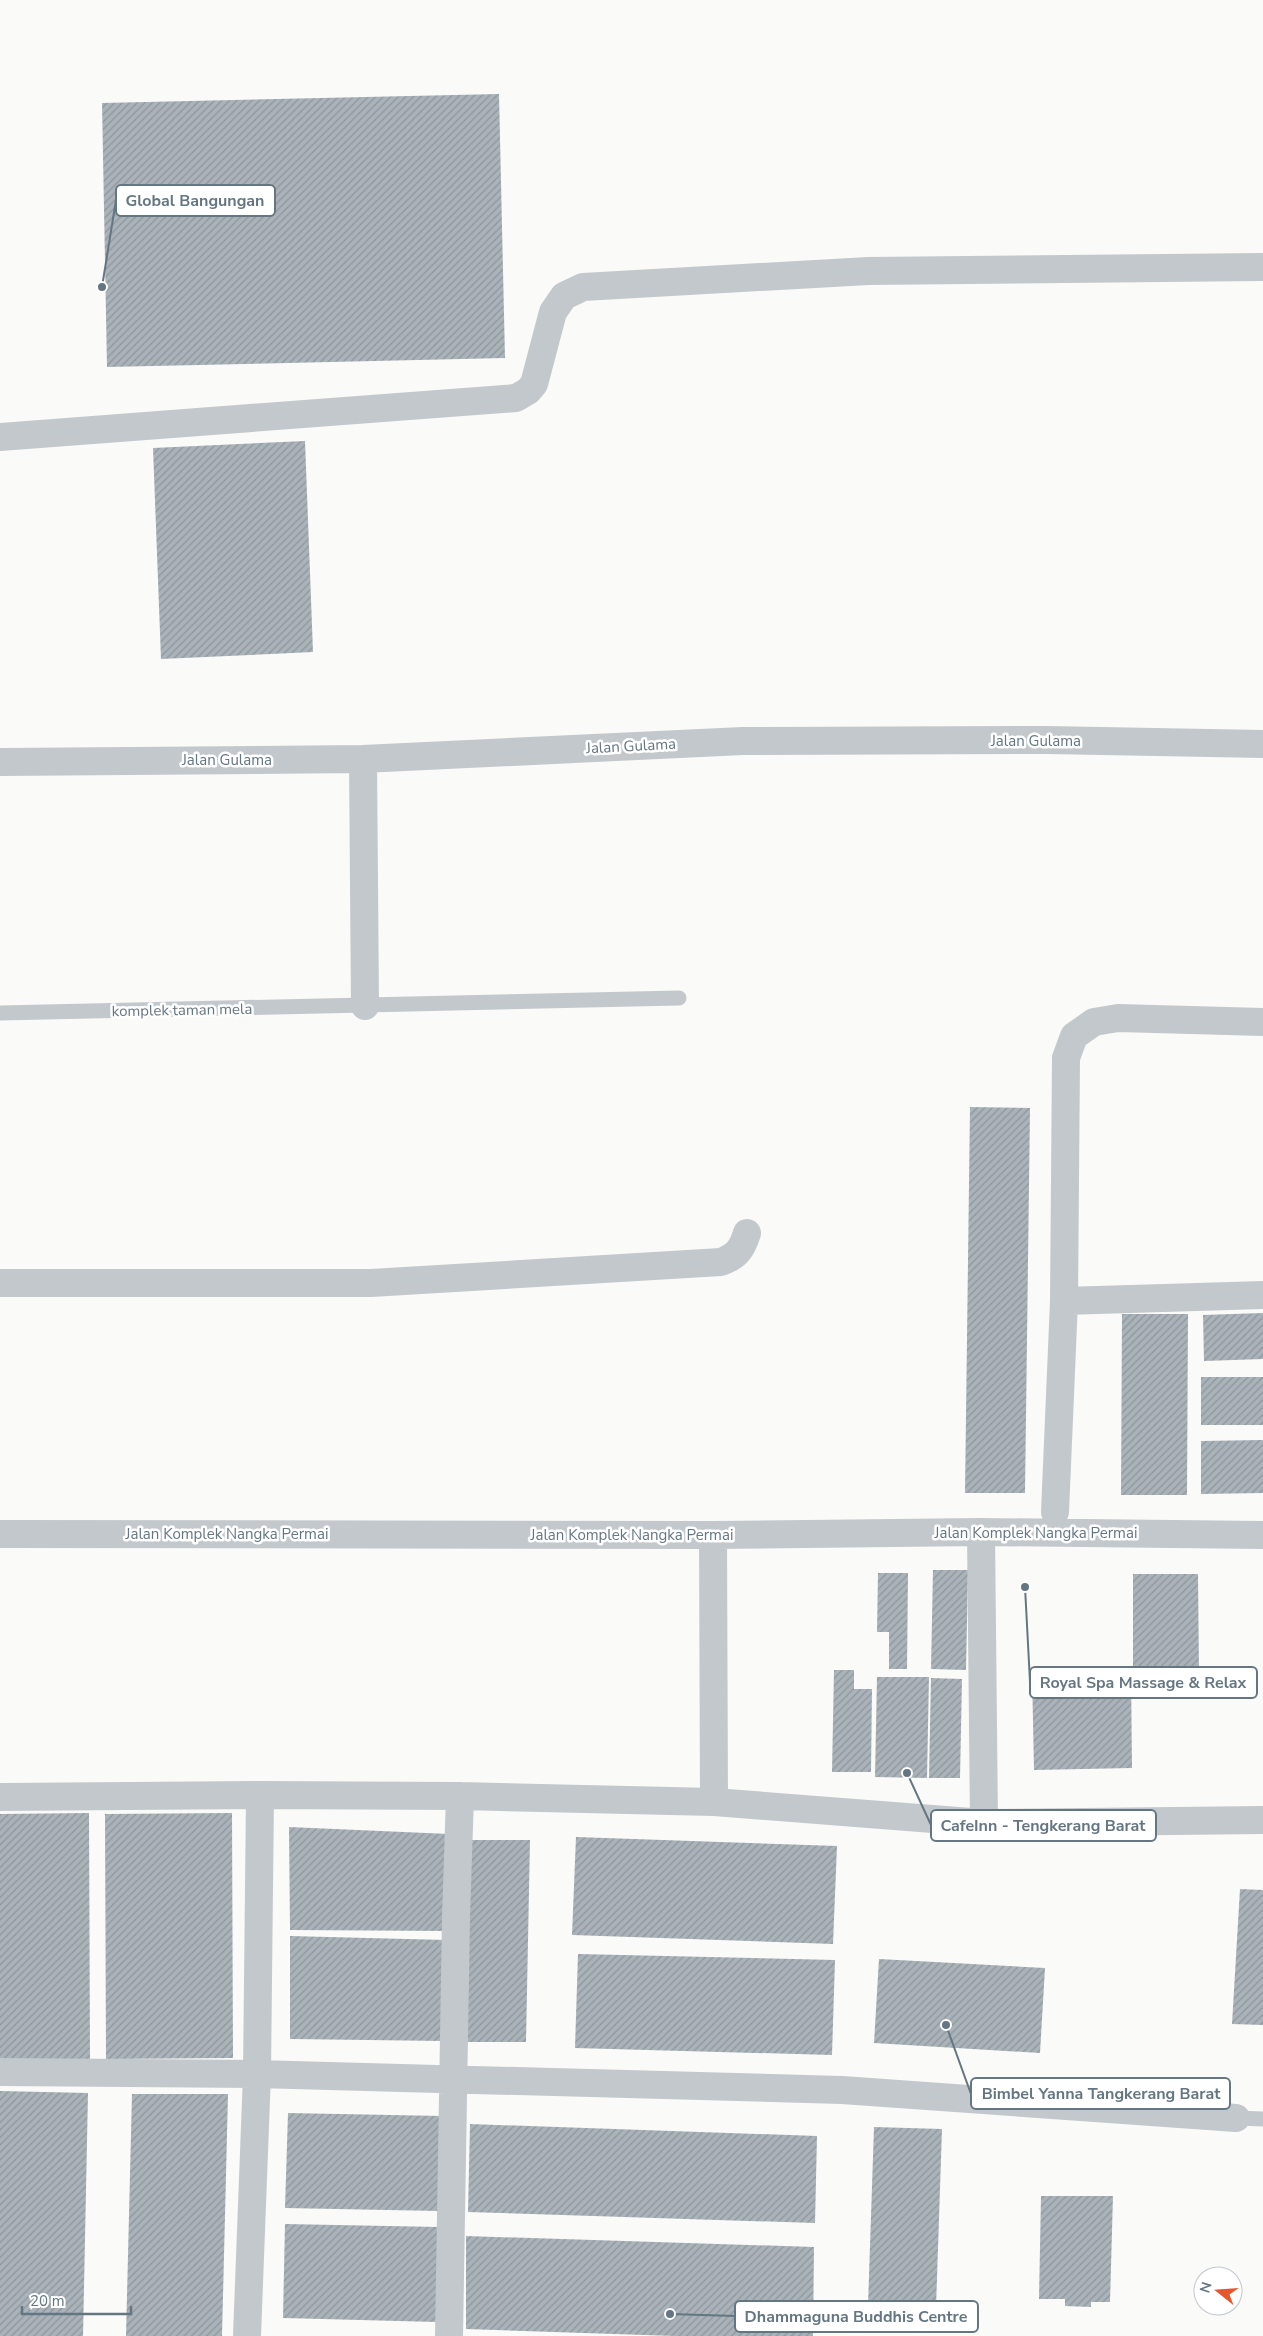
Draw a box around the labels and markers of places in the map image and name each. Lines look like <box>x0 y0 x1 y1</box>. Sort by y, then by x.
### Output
callout: Global Bangungan <box>116 185 275 216</box>
callout: Royal Spa Massage & Relax <box>1030 1667 1257 1698</box>
callout: CafeInn - Tengkerang Barat <box>931 1810 1156 1841</box>
callout: Bimbel Yanna Tangkerang Barat <box>971 2078 1230 2109</box>
callout: Dhammaguna Buddhis Centre <box>735 2301 978 2332</box>

